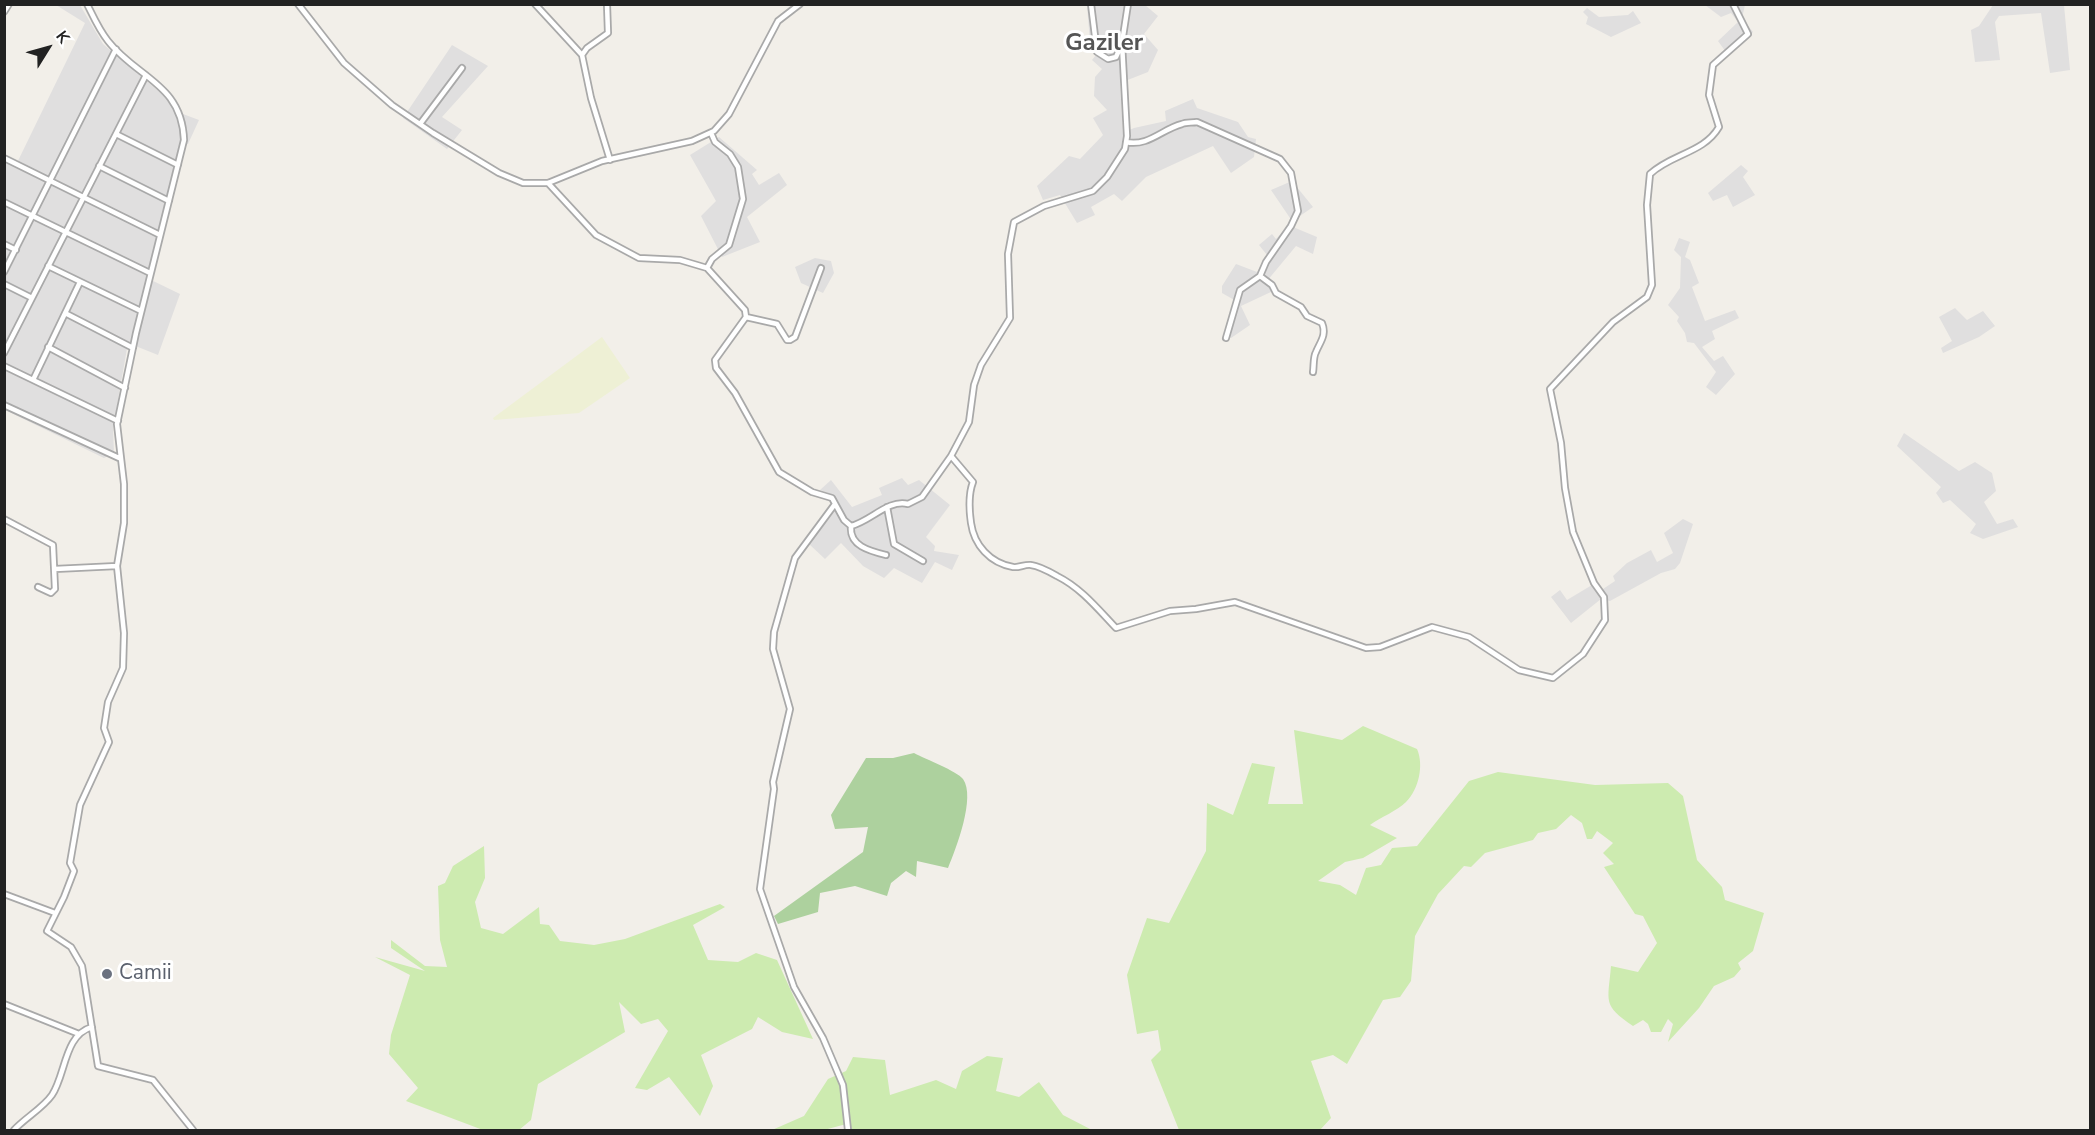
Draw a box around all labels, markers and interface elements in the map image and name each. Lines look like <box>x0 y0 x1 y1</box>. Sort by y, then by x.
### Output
north arrow <box>18 18 78 78</box>
text: K <box>50 26 74 48</box>
district label: Gaziler <box>1065 30 1143 58</box>
place label: Camii <box>119 961 172 987</box>
marker: Camii <box>100 967 114 981</box>

